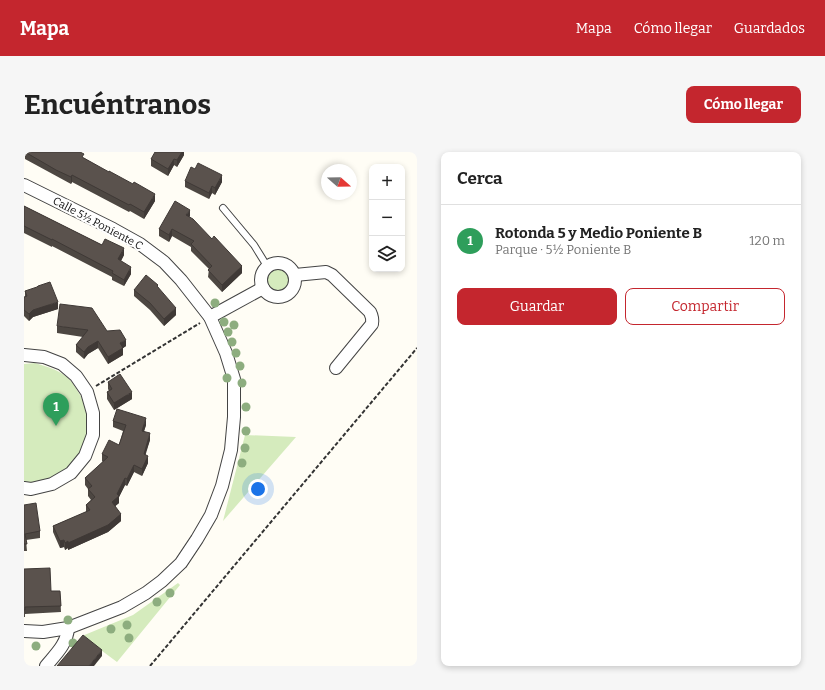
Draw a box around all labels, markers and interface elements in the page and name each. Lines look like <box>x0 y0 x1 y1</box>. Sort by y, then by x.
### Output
text: Mapa <box>20 17 69 40</box>
text: Mapa <box>576 20 612 37</box>
text: Cómo llegar <box>634 20 712 37</box>
text: Guardados <box>734 20 805 37</box>
button: Cómo llegar <box>686 86 801 123</box>
text: Encuéntranos <box>24 88 211 121</box>
north arrow <box>321 164 357 200</box>
map controls <box>369 164 405 272</box>
button: + <box>369 164 405 200</box>
text: Cerca <box>457 168 502 189</box>
street label: Calle 5½ Poniente C <box>51 194 145 253</box>
button: − <box>369 200 405 236</box>
text: Rotonda 5 y Medio Poniente B <box>495 224 702 242</box>
text: 1 <box>467 233 473 248</box>
text: 120 m <box>749 233 785 248</box>
button: layers <box>369 236 405 272</box>
text: Parque · 5½ Poniente B <box>495 242 631 257</box>
button: Guardar <box>457 288 617 325</box>
button: Compartir <box>625 288 785 325</box>
pin: 1 <box>43 393 69 426</box>
your location <box>248 479 268 499</box>

